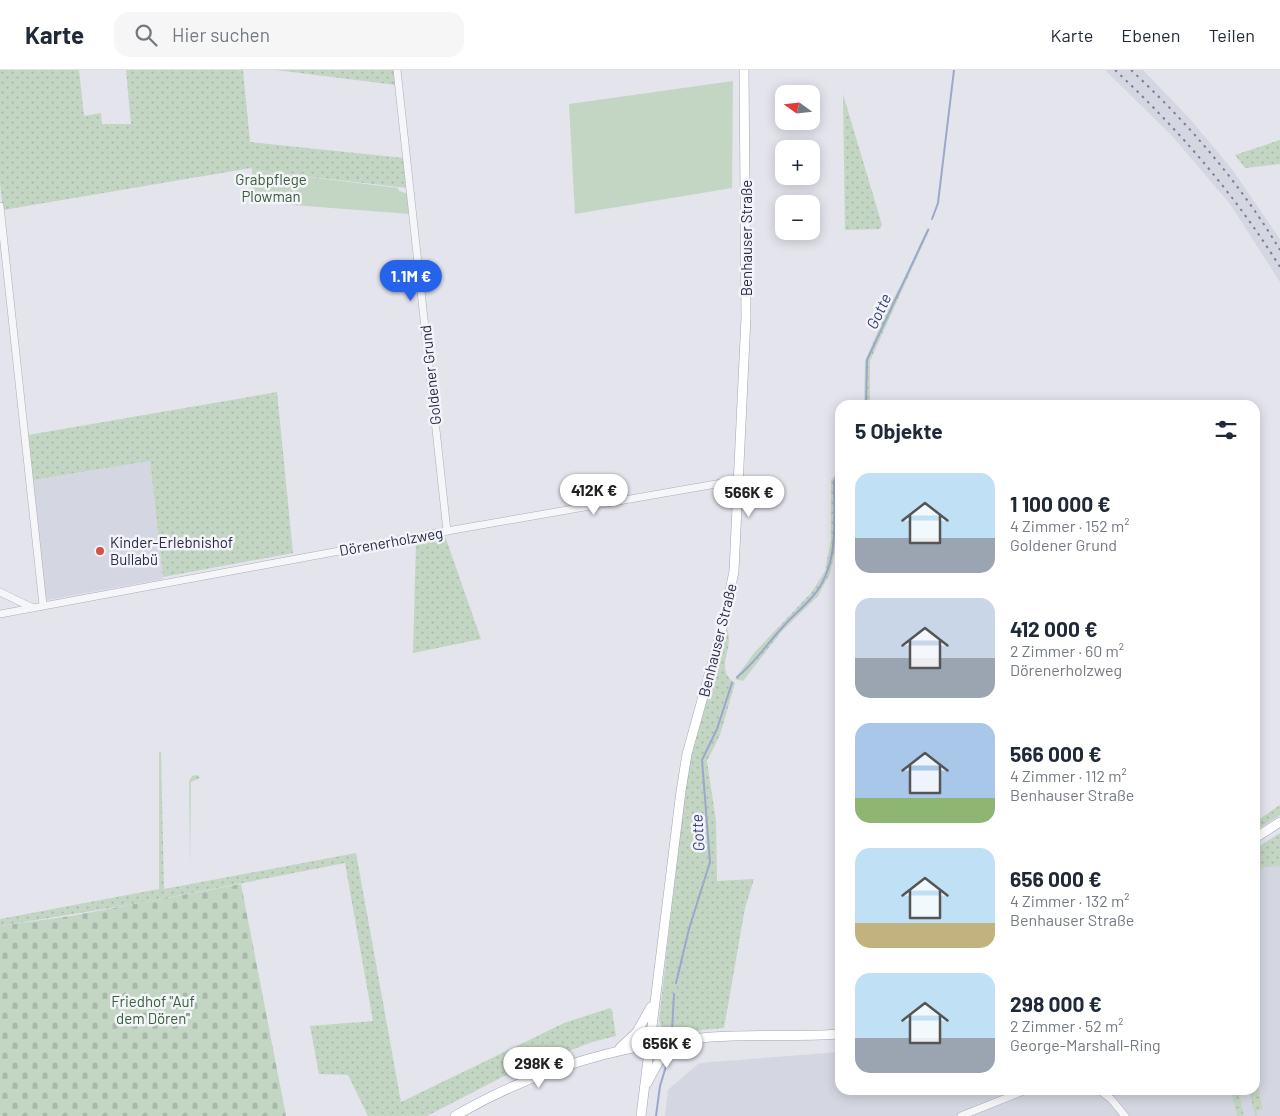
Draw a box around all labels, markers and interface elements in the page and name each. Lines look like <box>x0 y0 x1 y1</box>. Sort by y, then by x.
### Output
search box <box>114 12 464 57</box>
text: Karte <box>25 20 84 49</box>
icon: search <box>132 21 160 49</box>
text: Hier suchen <box>172 23 270 46</box>
text: Karte <box>1050 24 1093 46</box>
text: Ebenen <box>1121 24 1180 46</box>
text: Teilen <box>1208 24 1255 46</box>
north arrow <box>775 85 820 130</box>
map controls <box>775 85 820 240</box>
button: + <box>775 140 820 185</box>
park label: Grabpflege Plowman <box>235 170 307 205</box>
street label: Benhauser Straße <box>737 180 755 296</box>
button: − <box>775 195 820 240</box>
pin: 1.1M € <box>370 260 452 302</box>
text: 1.1M € <box>391 266 431 285</box>
water label: Gotte <box>862 290 894 332</box>
street label: Goldener Grund <box>416 324 444 426</box>
icon: filters <box>1212 416 1240 444</box>
text: 5 Objekte <box>855 418 943 443</box>
pin: 412K € <box>553 474 635 516</box>
pin: 566K € <box>708 476 790 518</box>
text: 412K € <box>571 480 617 499</box>
text: 566K € <box>724 482 774 501</box>
text: 1 100 000 € <box>1010 491 1111 516</box>
icon: home <box>895 493 955 553</box>
text: 4 Zimmer · 152 m² <box>1010 516 1129 535</box>
street label: Dörenerholzweg <box>338 523 444 559</box>
place label: Kinder-Erlebnishof Bullabü <box>110 533 233 568</box>
text: Goldener Grund <box>1010 535 1117 554</box>
marker: Kinder-Erlebnishof Bullabü <box>94 545 106 557</box>
street label: Benhauser Straße <box>694 581 740 699</box>
text: 412 000 € <box>1010 616 1098 641</box>
icon: home <box>895 618 955 678</box>
text: 2 Zimmer · 60 m² <box>1010 641 1124 660</box>
text: Dörenerholzweg <box>1010 660 1122 679</box>
text: 566 000 € <box>1010 741 1102 766</box>
icon: home <box>895 743 955 803</box>
text: 4 Zimmer · 112 m² <box>1010 766 1127 785</box>
text: Benhauser Straße <box>1010 785 1134 804</box>
water label: Gotte <box>686 814 708 852</box>
text: 656 000 € <box>1010 866 1102 891</box>
icon: home <box>895 868 955 928</box>
text: 4 Zimmer · 132 m² <box>1010 891 1129 910</box>
text: Benhauser Straße <box>1010 910 1134 929</box>
text: 298 000 € <box>1010 991 1102 1016</box>
park label: Friedhof "Auf dem Dören" <box>111 992 195 1027</box>
icon: home <box>895 993 955 1053</box>
text: 2 Zimmer · 52 m² <box>1010 1016 1124 1035</box>
pin: 656K € <box>626 1026 708 1069</box>
text: 656K € <box>642 1033 692 1052</box>
text: George-Marshall-Ring <box>1010 1035 1161 1054</box>
pin: 298K € <box>498 1046 580 1089</box>
text: 298K € <box>514 1053 564 1072</box>

